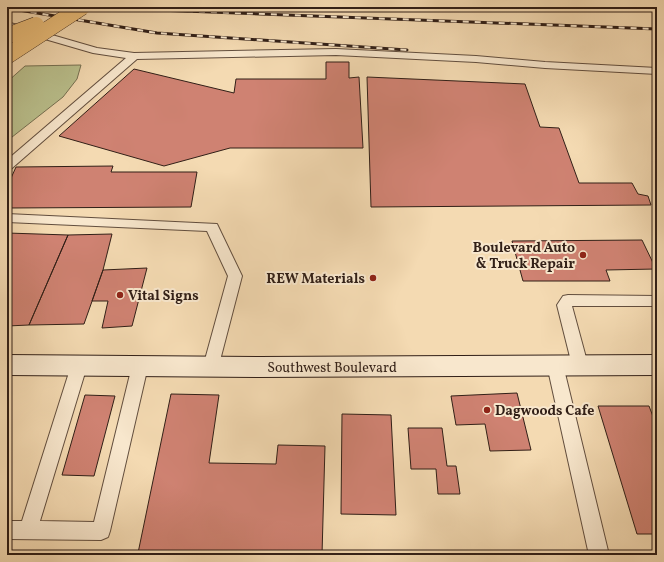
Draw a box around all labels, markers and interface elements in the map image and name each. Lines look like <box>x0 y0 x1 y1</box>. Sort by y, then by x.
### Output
place label: Boulevard Auto & Truck Repair <box>473 239 575 274</box>
marker: Boulevard Auto & Truck Repair <box>578 250 588 260</box>
place label: REW Materials <box>266 270 365 289</box>
marker: REW Materials <box>368 273 378 283</box>
place label: Vital Signs <box>128 287 199 306</box>
marker: Vital Signs <box>115 290 125 300</box>
street label: Southwest Boulevard <box>267 359 397 378</box>
place label: Dagwoods Cafe <box>495 402 595 421</box>
marker: Dagwoods Cafe <box>482 405 492 415</box>

